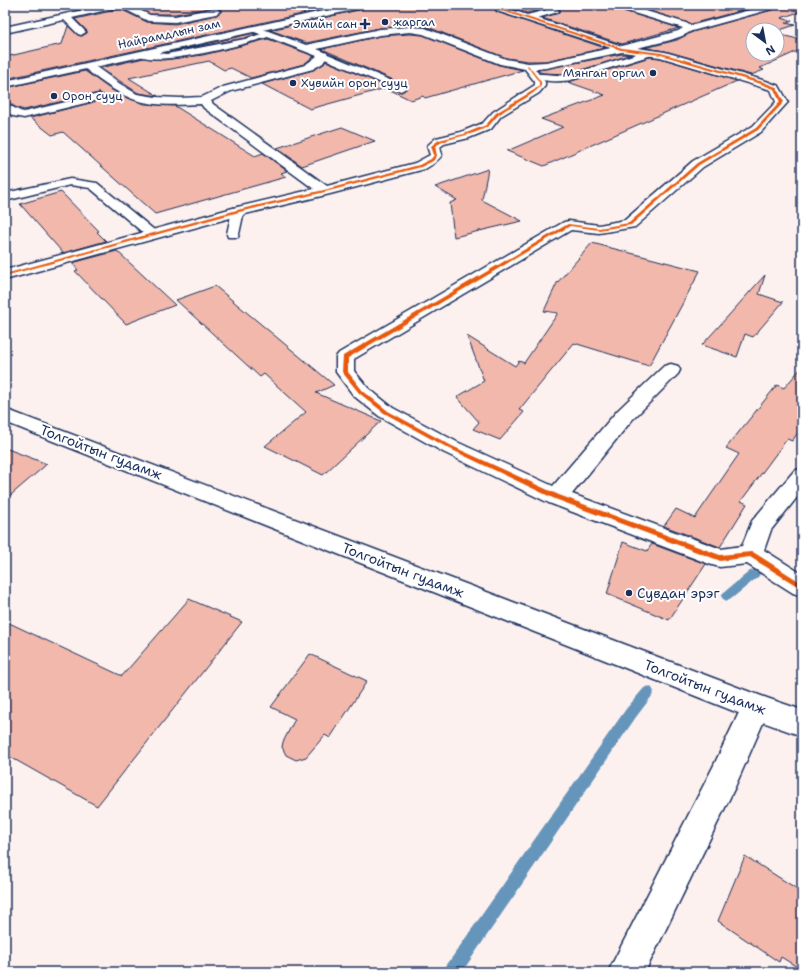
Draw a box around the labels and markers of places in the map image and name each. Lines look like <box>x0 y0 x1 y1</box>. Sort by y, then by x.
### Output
place label: жаргал <box>393 14 435 30</box>
place label: Эмийн сан <box>293 16 357 32</box>
marker: жаргал <box>380 17 390 27</box>
marker: Эмийн сан <box>360 19 370 29</box>
place label: Мянган оргил <box>563 65 645 81</box>
marker: Мянган оргил <box>648 68 658 78</box>
place label: Хувийн орон сууц <box>301 75 408 91</box>
marker: Хувийн орон сууц <box>288 78 298 88</box>
place label: Орон сууц <box>62 88 123 104</box>
marker: Орон сууц <box>49 91 59 101</box>
place label: Сувдан эрэг <box>637 584 721 602</box>
marker: Сувдан эрэг <box>624 588 634 598</box>

